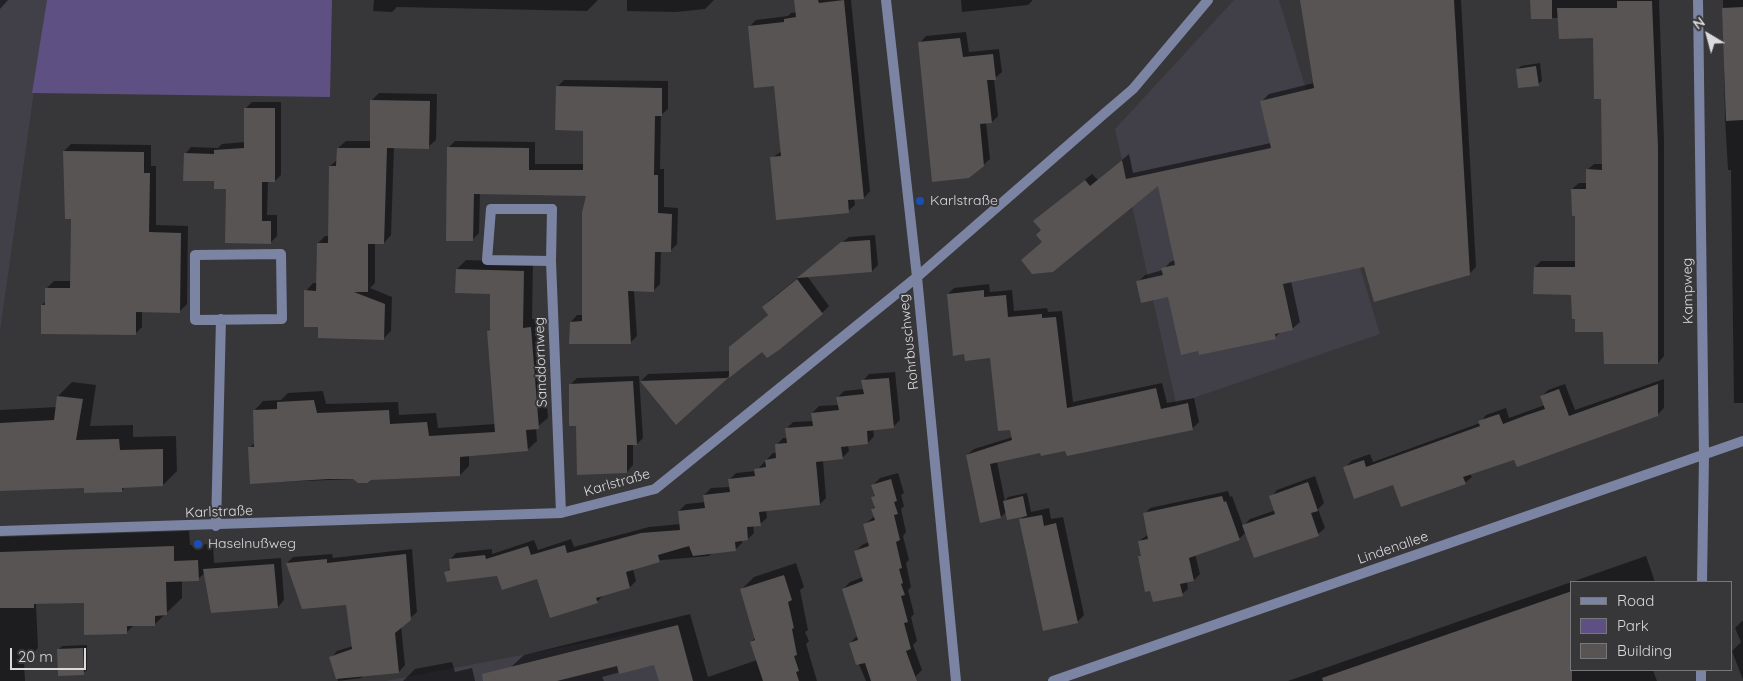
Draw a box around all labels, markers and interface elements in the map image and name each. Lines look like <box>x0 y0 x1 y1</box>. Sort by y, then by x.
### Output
north arrow <box>1683 10 1733 60</box>
text: N <box>1689 13 1708 33</box>
place label: Karlstraße <box>930 193 998 209</box>
marker: Karlstraße <box>914 195 926 207</box>
street label: Kampweg <box>1679 258 1697 324</box>
street label: Rohrbuschweg <box>896 293 922 391</box>
street label: Sanddornweg <box>531 317 551 407</box>
street label: Karlstraße <box>582 466 652 500</box>
street label: Karlstraße <box>185 502 253 522</box>
street label: Lindenallee <box>1355 528 1431 568</box>
place label: Haselnußweg <box>208 536 296 552</box>
marker: Haselnußweg <box>192 538 204 550</box>
legend <box>1570 581 1733 671</box>
text: Road <box>1617 591 1654 610</box>
text: Park <box>1617 616 1649 635</box>
scale bar <box>12 638 89 670</box>
text: Building <box>1617 641 1672 660</box>
text: 20 m <box>18 647 53 666</box>

